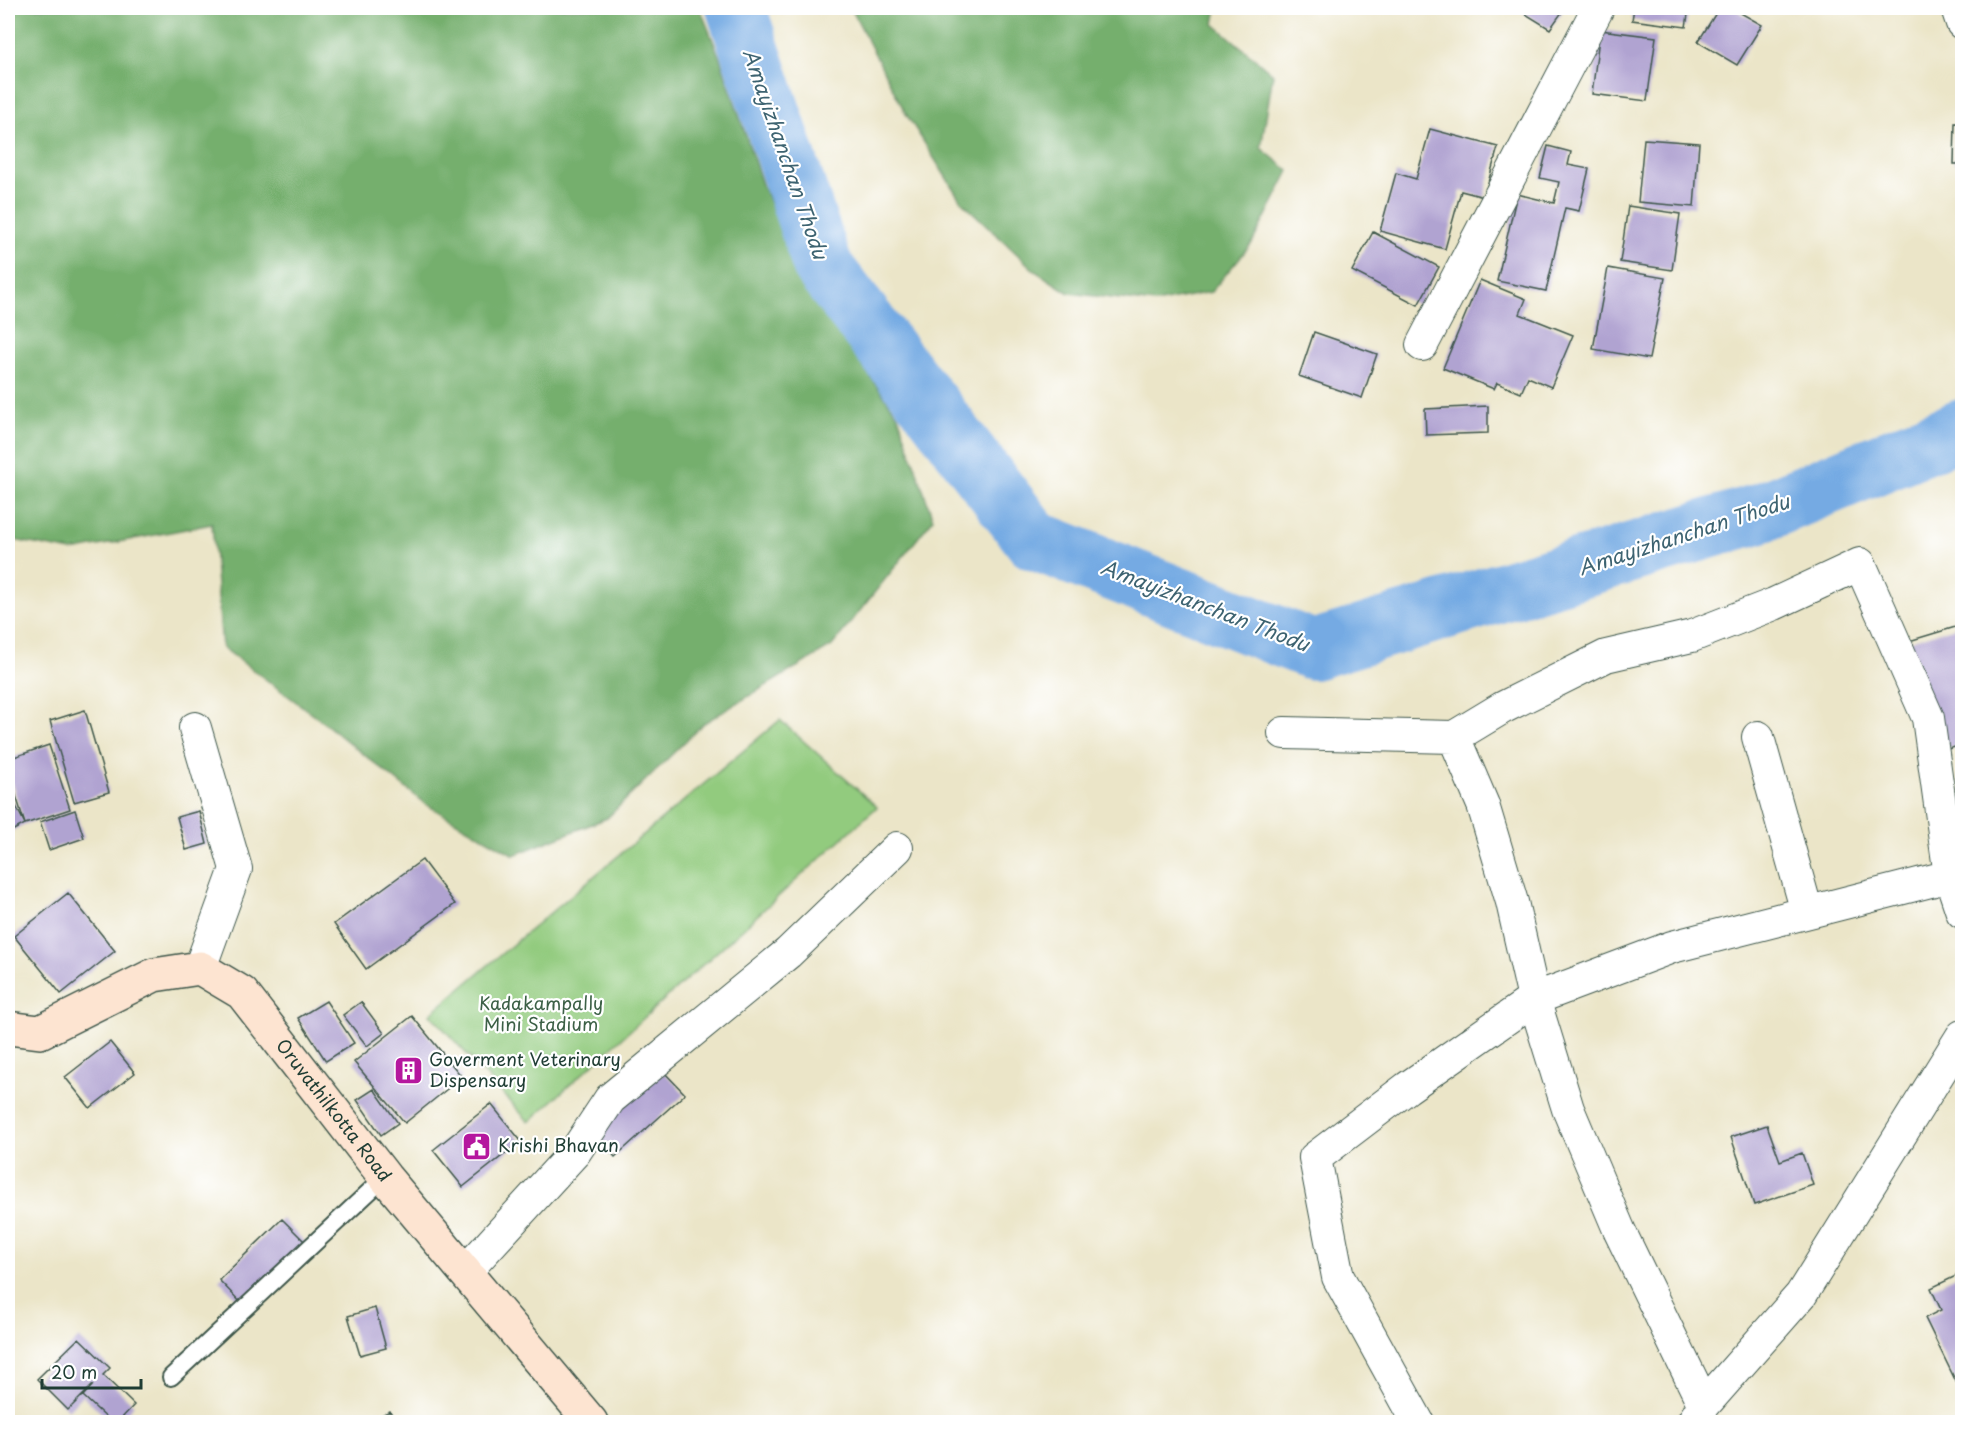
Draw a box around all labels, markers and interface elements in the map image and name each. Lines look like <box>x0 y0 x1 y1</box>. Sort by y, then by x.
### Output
water label: Amayizhanchan Thodu <box>736 45 836 264</box>
water label: Amayizhanchan Thodu <box>1574 485 1794 582</box>
water label: Amayizhanchan Thodu <box>1097 552 1315 659</box>
park label: Kadakampally Mini Stadium <box>479 989 603 1037</box>
street label: Oruvathilkotta Road <box>270 1032 399 1187</box>
place label: Goverment Veterinary Dispensary <box>429 1045 621 1093</box>
building icon: Goverment Veterinary Dispensary <box>392 1054 424 1086</box>
public building icon: Krishi Bhavan <box>461 1130 493 1162</box>
place label: Krishi Bhavan <box>498 1131 619 1158</box>
scale bar <box>42 1352 141 1390</box>
text: 20 m <box>51 1358 97 1385</box>

